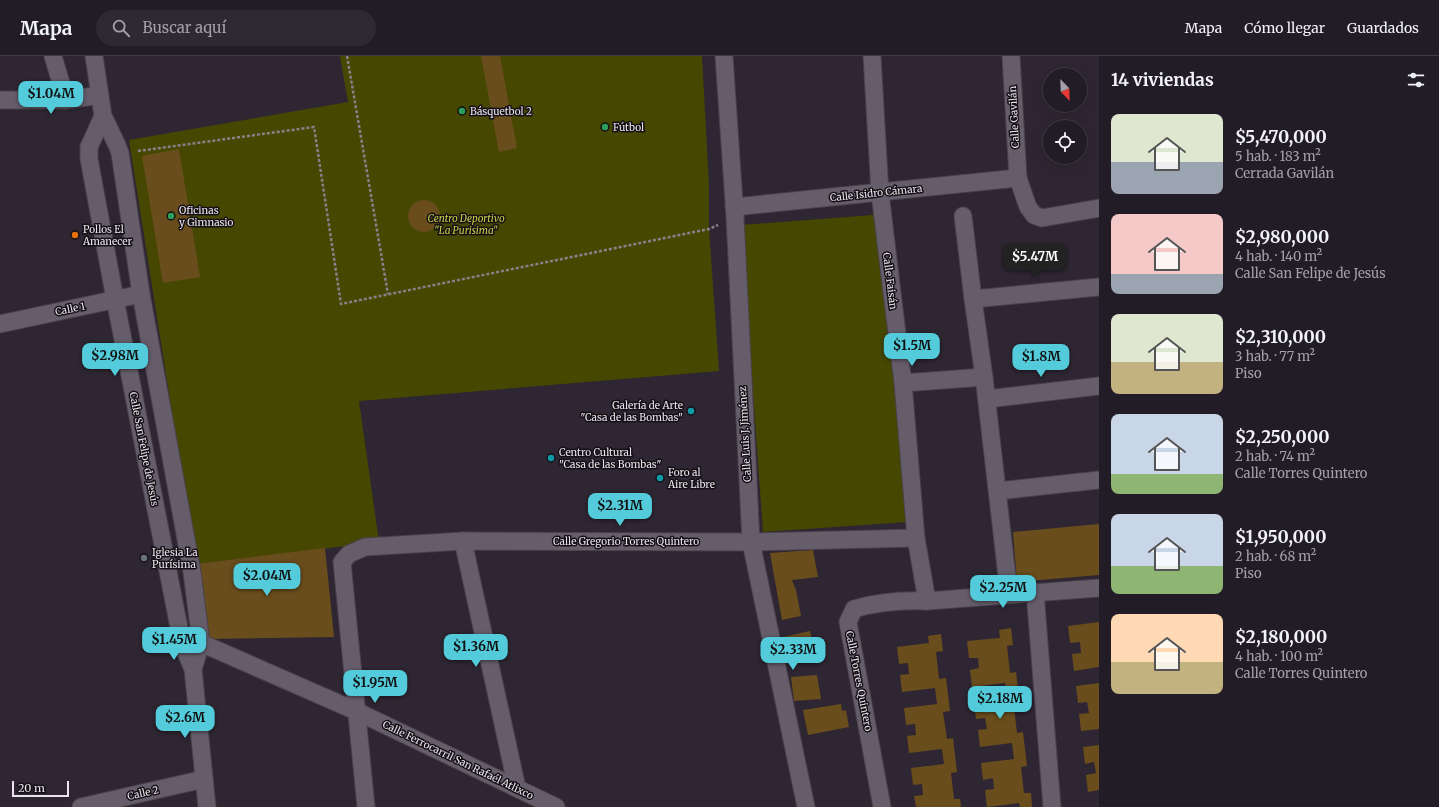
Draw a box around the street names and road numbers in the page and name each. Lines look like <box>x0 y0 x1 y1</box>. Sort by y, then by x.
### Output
street label: Calle Gavilán <box>1006 85 1022 148</box>
street label: Calle Isidro Cámara <box>829 182 923 204</box>
street label: Calle Faisán <box>880 252 900 311</box>
street label: Calle 1 <box>54 299 87 319</box>
street label: Calle Luis J. Jiménez <box>736 385 754 482</box>
street label: Calle San Felipe de Jesús <box>127 391 161 507</box>
street label: Calle Gregorio Torres Quintero <box>553 535 699 548</box>
street label: Calle Torres Quintero <box>843 630 875 732</box>
street label: Calle Ferrocarril San Rafaél Atlixco <box>380 718 536 802</box>
street label: Calle 2 <box>126 783 160 803</box>

